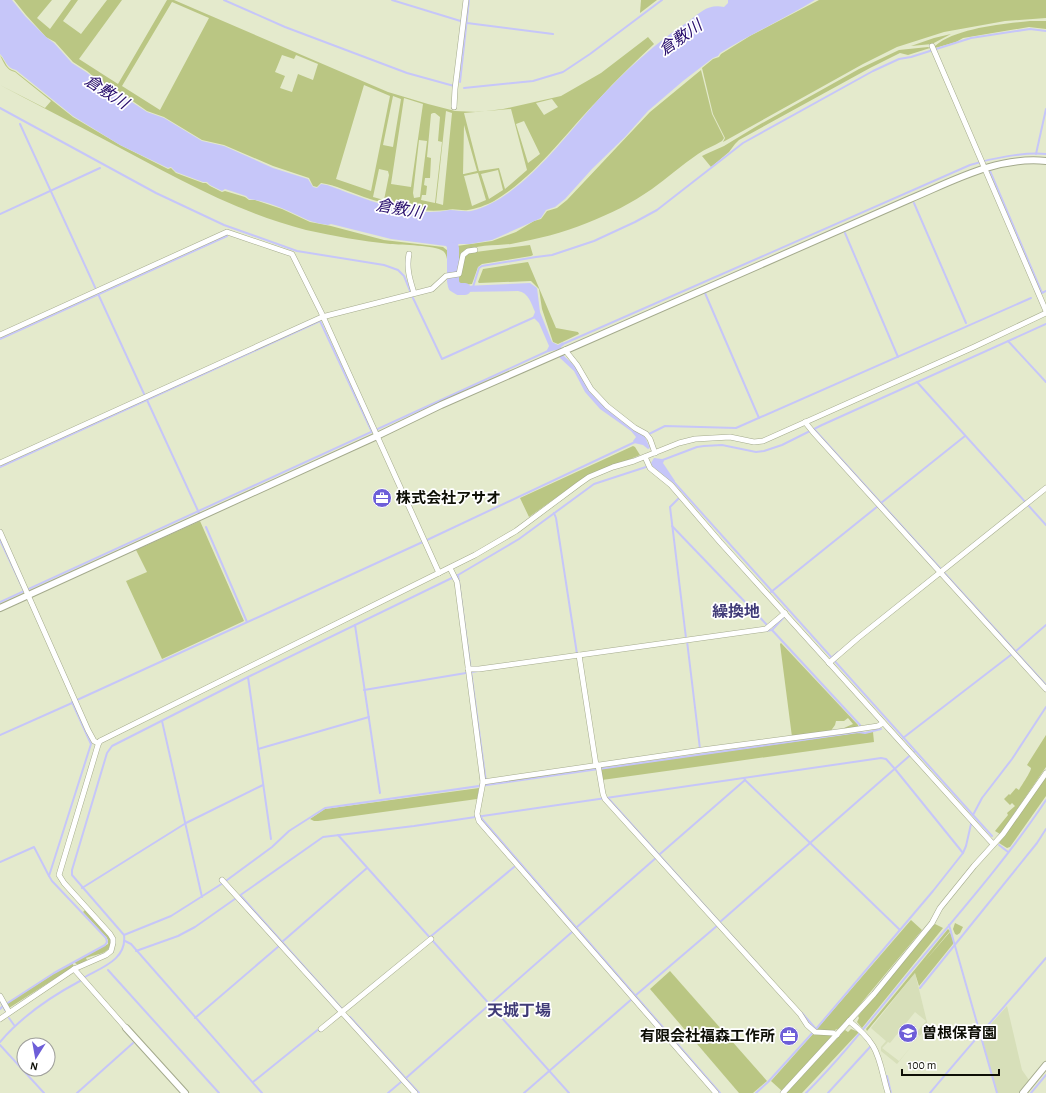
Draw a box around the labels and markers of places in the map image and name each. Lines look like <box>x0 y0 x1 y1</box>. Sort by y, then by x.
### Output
office icon: 株式会社アサオ <box>371 487 393 509</box>
place label: 株式会社アサオ <box>396 489 501 506</box>
school or university icon: 曽根保育園 <box>897 1022 919 1044</box>
office icon: 有限会社福森工作所 <box>778 1025 800 1047</box>
place label: 曽根保育園 <box>922 1025 997 1041</box>
place label: 有限会社福森工作所 <box>640 1027 775 1044</box>

